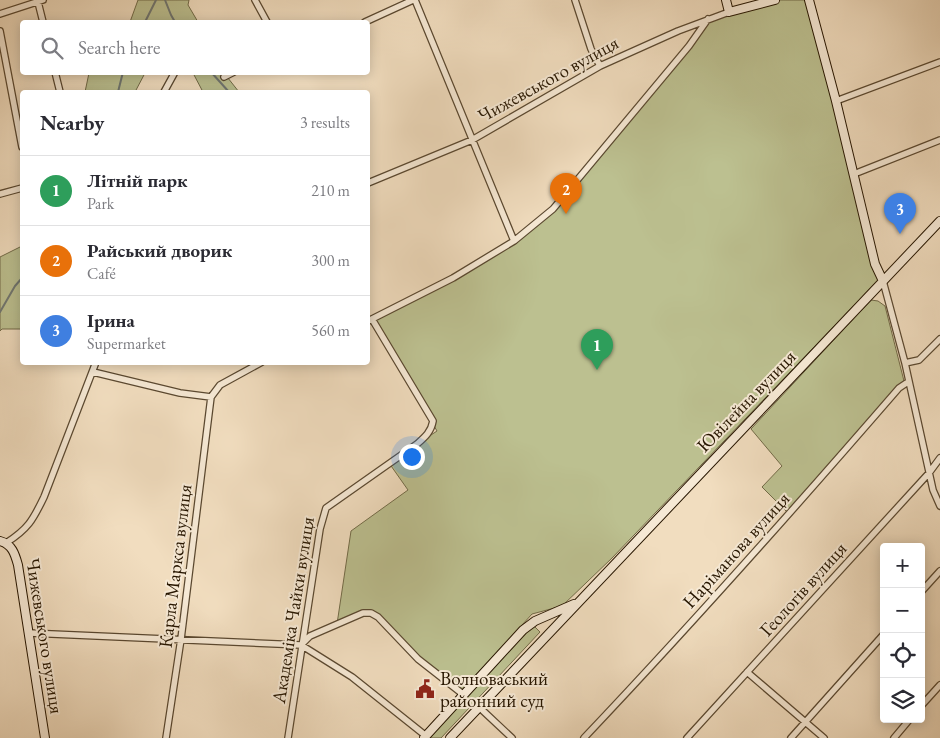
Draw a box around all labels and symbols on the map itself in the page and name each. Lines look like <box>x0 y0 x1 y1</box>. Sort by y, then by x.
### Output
street label: Чижевського вулиця <box>473 30 623 128</box>
pin: 2 <box>550 173 582 214</box>
pin: 3 <box>884 193 916 234</box>
pin: 1 <box>581 329 613 370</box>
street label: Ювілейна вулиця <box>691 344 802 458</box>
your location <box>399 444 425 470</box>
street label: Карла Маркса вулиця <box>153 482 198 649</box>
street label: Наріманова вулиця <box>677 486 795 614</box>
street label: Академіка Чайки вулиця <box>266 514 320 706</box>
street label: Геологів вулиця <box>754 536 852 642</box>
street label: Чижевського вулиця <box>20 556 70 716</box>
place label: Волноваський районний суд <box>440 666 548 713</box>
public building icon: Волноваський районний суд <box>414 678 436 700</box>

